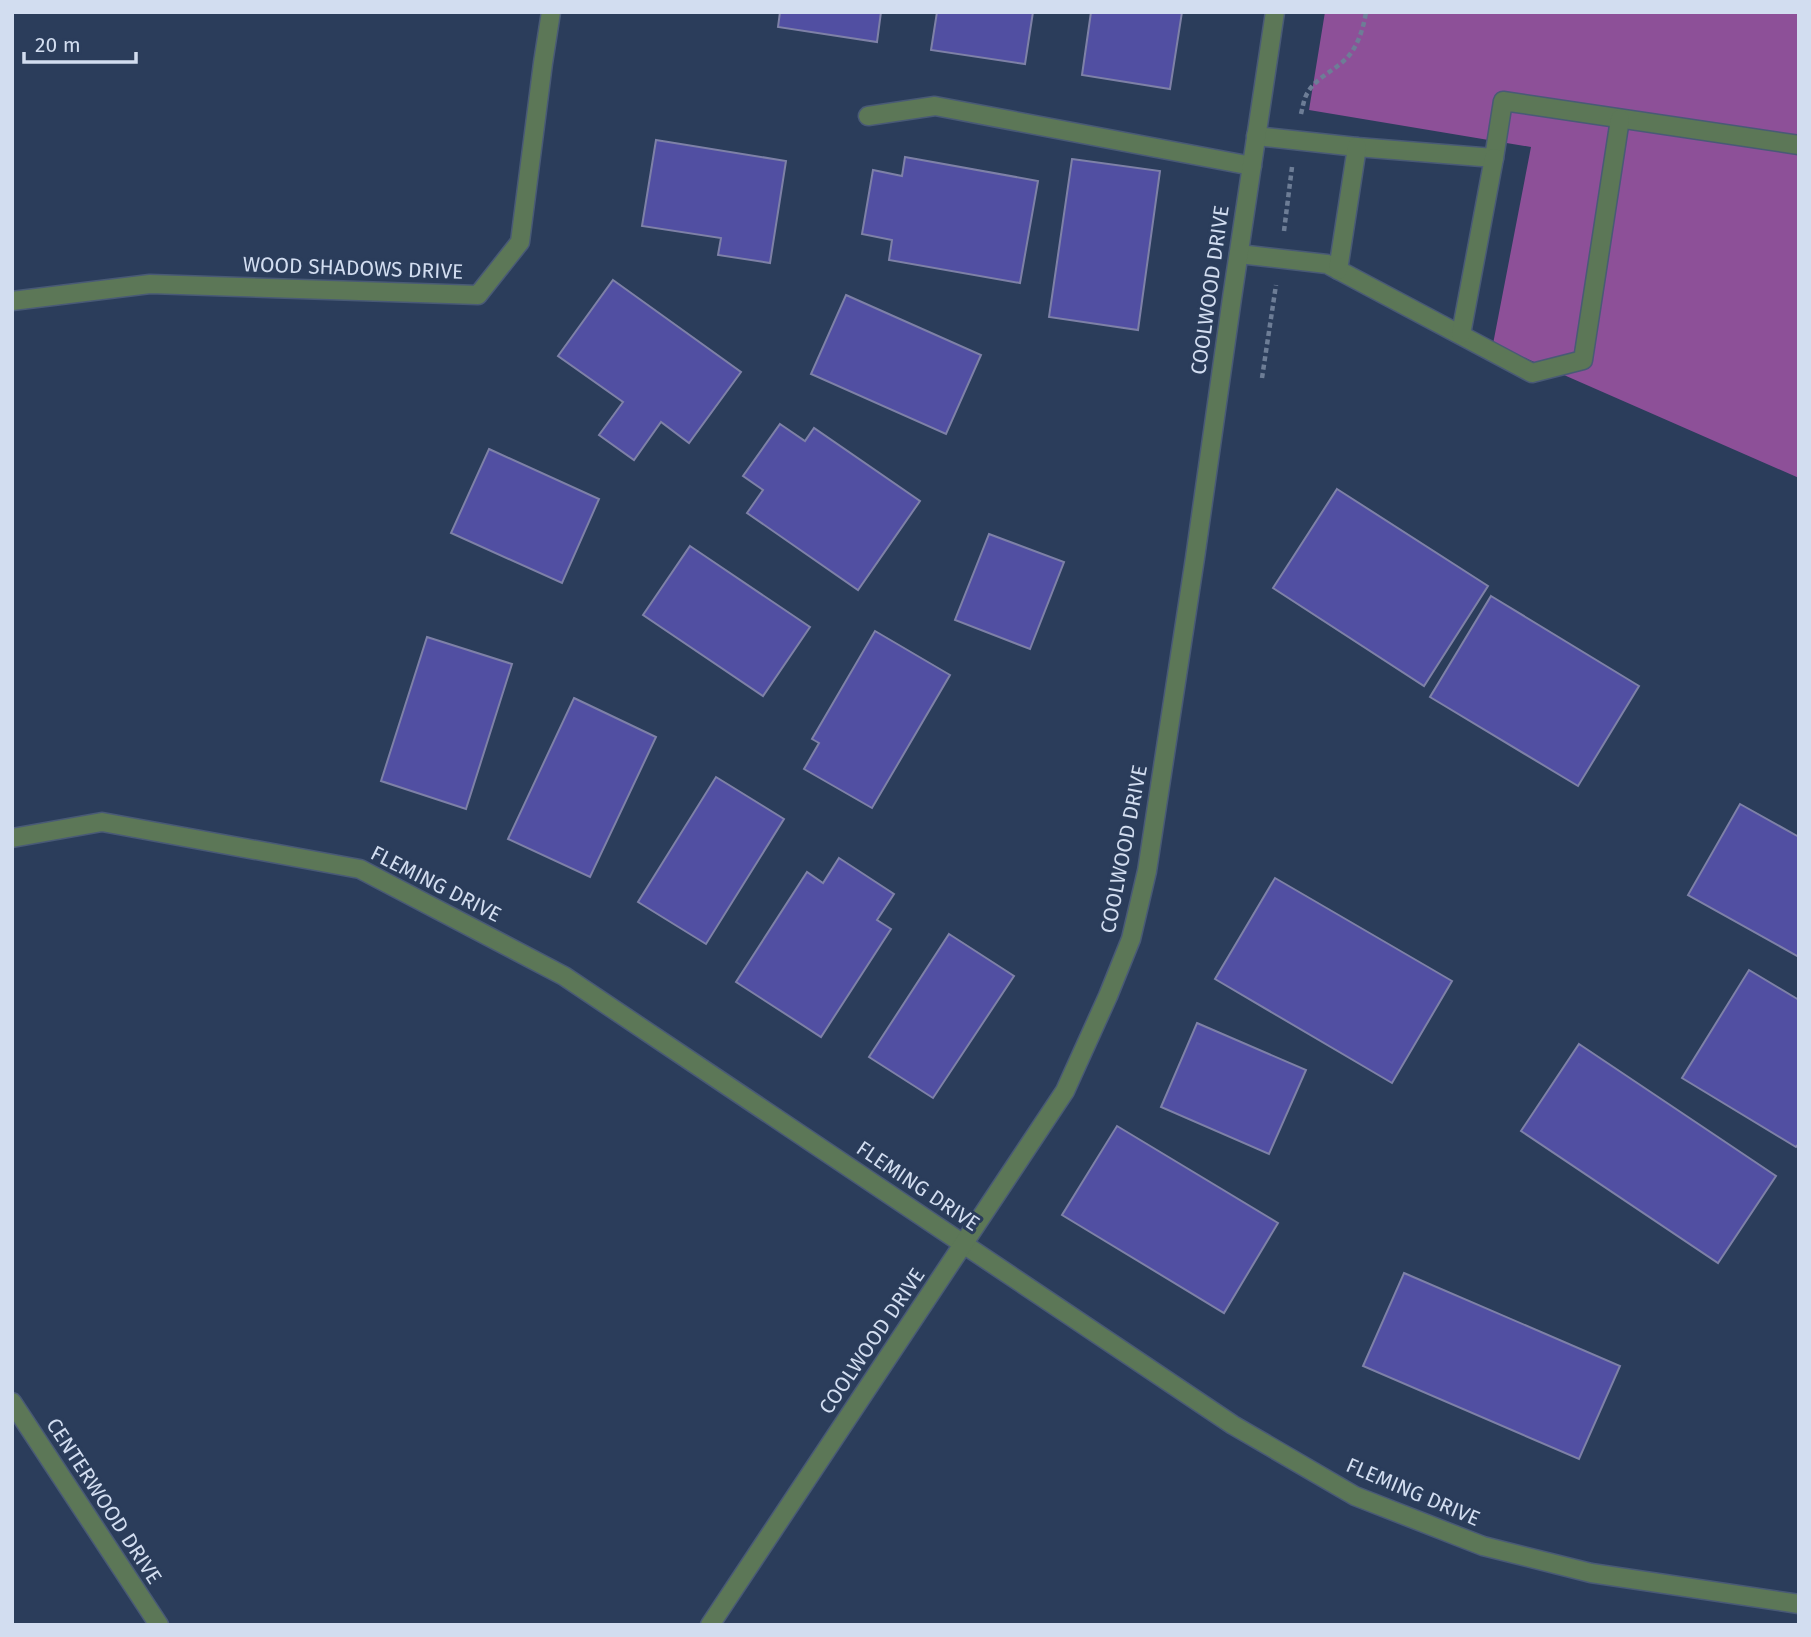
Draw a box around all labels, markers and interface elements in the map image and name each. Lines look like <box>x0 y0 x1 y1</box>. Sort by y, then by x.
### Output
scale bar <box>24 21 136 65</box>
text: 20 m <box>35 32 81 58</box>
street label: COOLWOOD DRIVE <box>1185 204 1235 376</box>
street label: WOOD SHADOWS DRIVE <box>242 251 464 285</box>
street label: COOLWOOD DRIVE <box>1095 763 1153 935</box>
street label: FLEMING DRIVE <box>366 840 506 928</box>
street label: FLEMING DRIVE <box>851 1135 985 1237</box>
street label: COOLWOOD DRIVE <box>813 1263 931 1419</box>
street label: CENTERWOOD DRIVE <box>41 1413 167 1589</box>
street label: FLEMING DRIVE <box>1342 1452 1484 1532</box>

